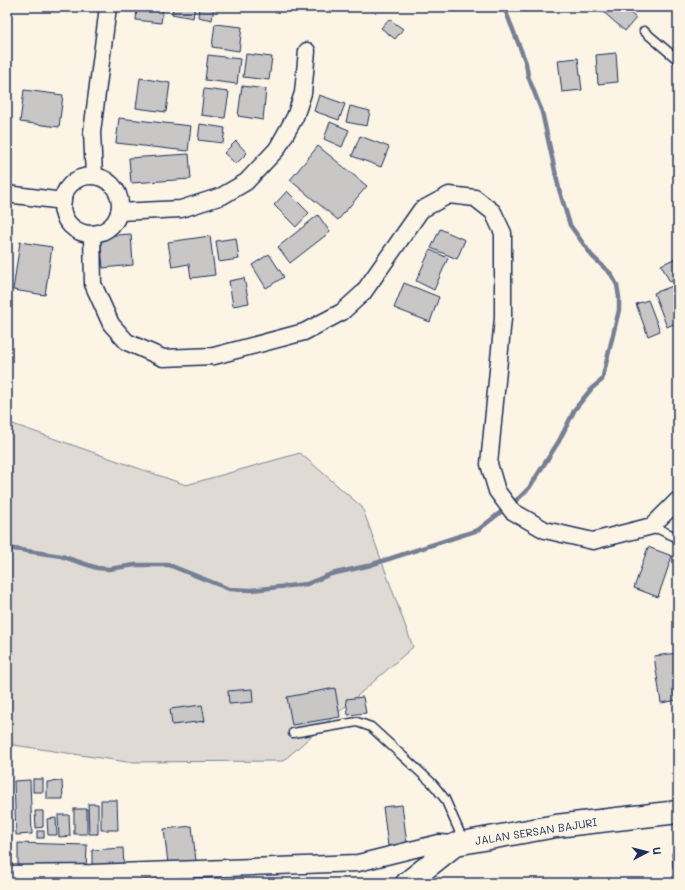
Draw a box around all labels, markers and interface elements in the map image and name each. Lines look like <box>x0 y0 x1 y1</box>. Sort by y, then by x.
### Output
street label: JALAN SERSAN BAJURI <box>474 814 598 848</box>
north arrow <box>627 832 667 872</box>
text: U <box>650 846 665 855</box>

